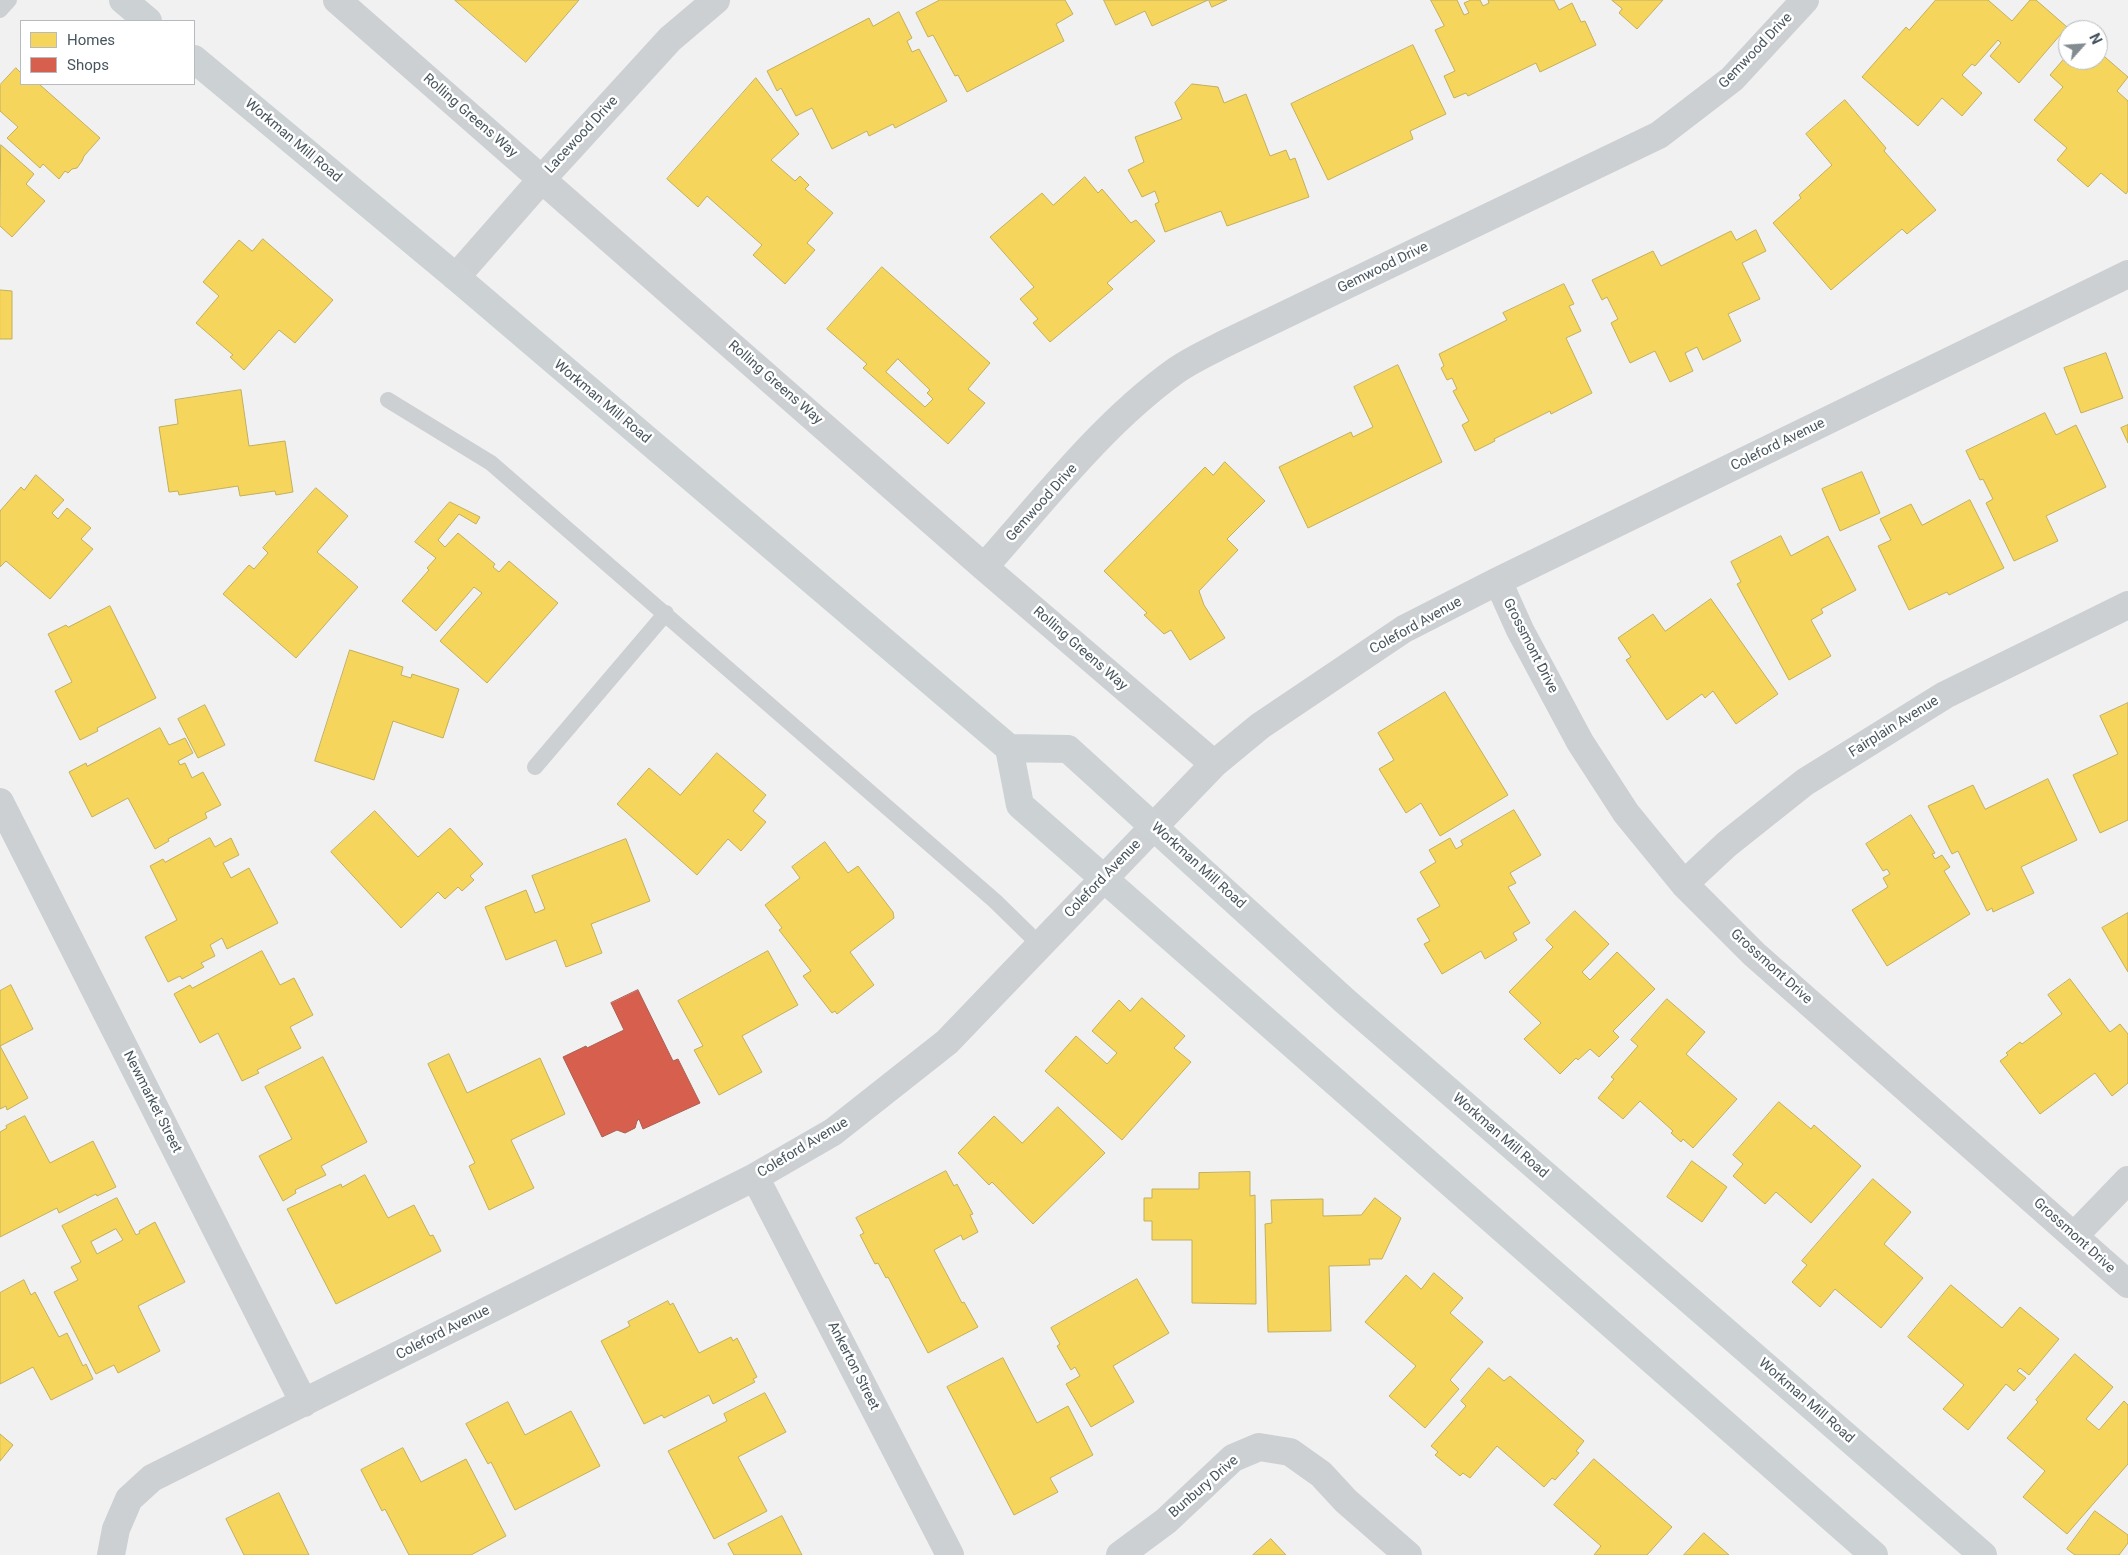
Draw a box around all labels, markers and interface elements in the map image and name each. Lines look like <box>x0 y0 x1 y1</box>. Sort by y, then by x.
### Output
street label: Gemwood Drive <box>1716 10 1796 92</box>
legend <box>20 20 195 85</box>
north arrow <box>2058 20 2108 70</box>
text: Homes <box>67 31 115 49</box>
text: N <box>2086 31 2105 47</box>
text: Shops <box>67 56 109 74</box>
street label: Rolling Greens Way <box>419 70 521 162</box>
street label: Lacewood Drive <box>542 93 622 177</box>
street label: Workman Mill Road <box>241 96 345 186</box>
street label: Gemwood Drive <box>1335 239 1431 297</box>
street label: Rolling Greens Way <box>724 337 826 429</box>
street label: Workman Mill Road <box>550 357 654 447</box>
street label: Coleford Avenue <box>1728 415 1828 475</box>
street label: Gemwood Drive <box>1003 461 1081 545</box>
street label: Coleford Avenue <box>1367 594 1465 658</box>
street label: Grossmont Drive <box>1499 596 1561 696</box>
street label: Rolling Greens Way <box>1029 603 1131 695</box>
street label: Fairplain Avenue <box>1846 693 1942 761</box>
street label: Workman Mill Road <box>1147 819 1249 913</box>
street label: Coleford Avenue <box>1061 836 1145 922</box>
street label: Grossmont Drive <box>1727 926 1815 1008</box>
street label: Newmarket Street <box>119 1048 185 1156</box>
street label: Workman Mill Road <box>1449 1090 1551 1182</box>
street label: Coleford Avenue <box>755 1114 851 1182</box>
street label: Grossmont Drive <box>2030 1195 2118 1277</box>
street label: Coleford Avenue <box>394 1302 492 1364</box>
street label: Ankerton Street <box>824 1319 882 1413</box>
street label: Workman Mill Road <box>1755 1355 1857 1447</box>
street label: Bunbury Drive <box>1166 1452 1242 1522</box>

